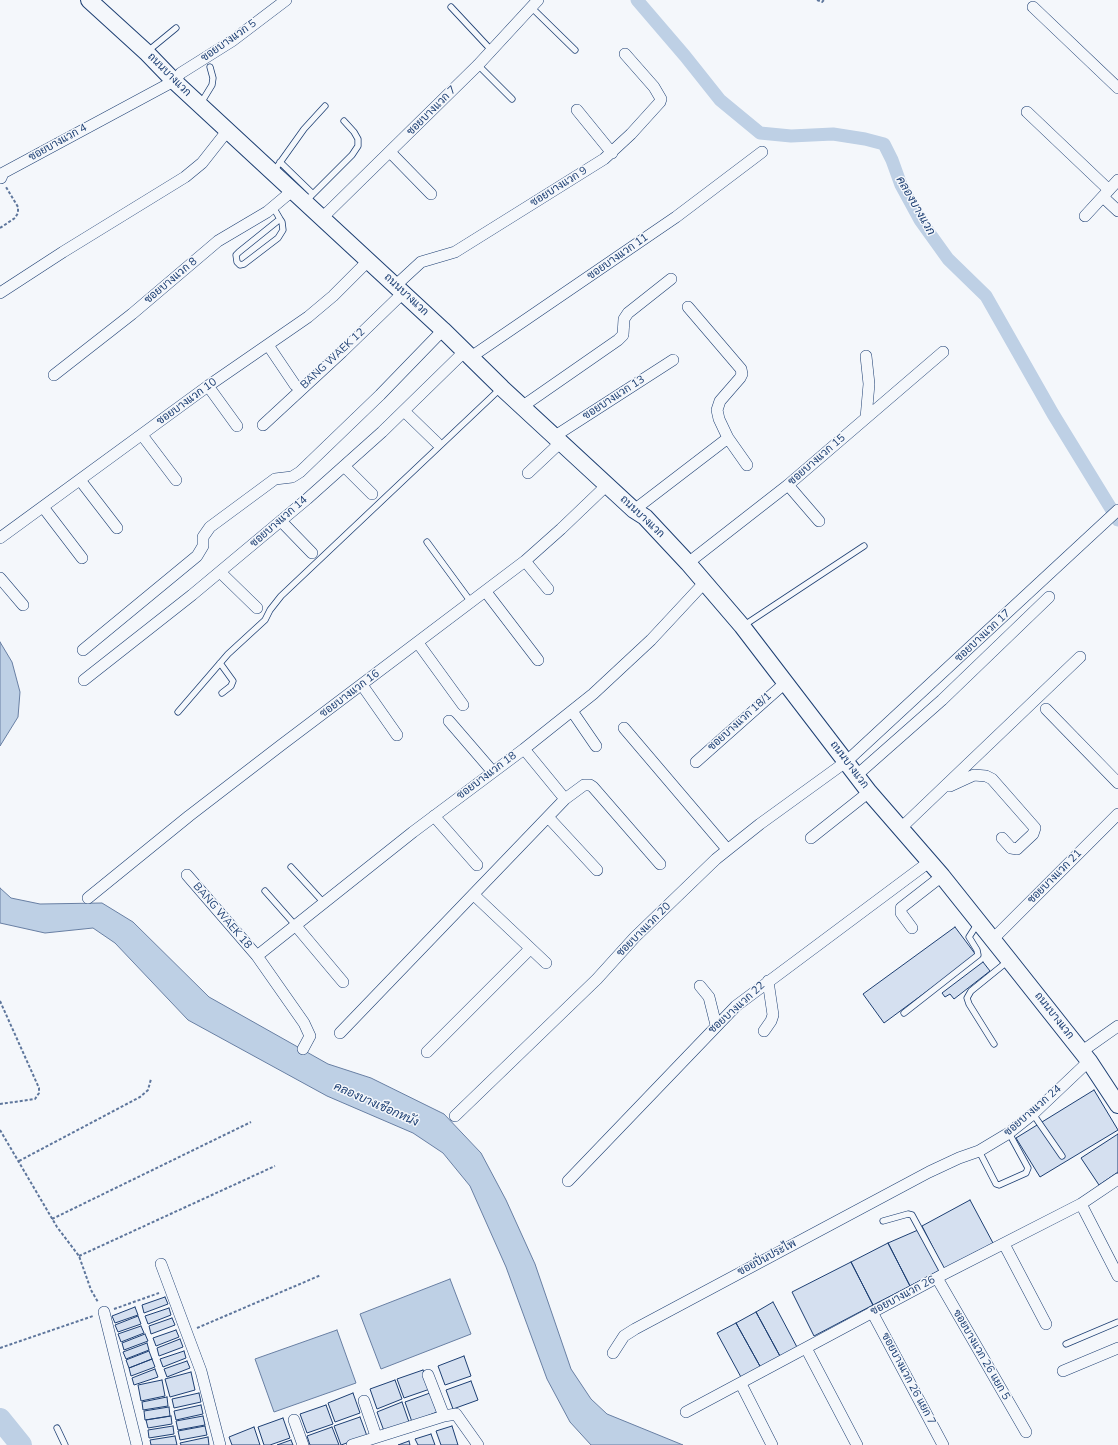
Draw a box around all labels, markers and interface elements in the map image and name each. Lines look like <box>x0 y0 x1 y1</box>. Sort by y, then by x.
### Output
street label: ซอยบางแวก 5 <box>199 17 259 65</box>
street label: ถนนบางแวก <box>144 50 194 100</box>
street label: ซอยบางแวก 7 <box>404 83 460 139</box>
street label: ซอยบางแวก 4 <box>27 122 89 164</box>
street label: ซอยบางแวก 9 <box>528 164 590 210</box>
water label: คลองบางแวก <box>892 174 938 238</box>
street label: ซอยบางแวก 11 <box>585 231 651 283</box>
street label: ซอยบางแวก 8 <box>142 255 200 307</box>
street label: ถนนบางแวก <box>381 271 431 319</box>
street label: BANG WAEK 12 <box>298 326 368 392</box>
street label: ซอยบางแวก 13 <box>581 373 647 423</box>
street label: ซอยบางแวก 10 <box>154 376 220 428</box>
street label: ซอยบางแวก 15 <box>786 432 848 488</box>
street label: ถนนบางแวก <box>617 493 667 541</box>
street label: ซอยบางแวก 14 <box>248 494 310 550</box>
street label: ซอยบางแวก 17 <box>952 607 1014 665</box>
street label: ซอยบางแวก 16 <box>318 667 382 721</box>
street label: ซอยบางแวก 18/1 <box>705 690 775 754</box>
street label: ถนนบางแวก <box>827 739 871 791</box>
street label: ซอยบางแวก 18 <box>455 749 519 803</box>
street label: ซอยบางแวก 21 <box>1025 847 1085 907</box>
street label: BANG WAEK 18 <box>190 880 254 952</box>
street label: ซอยบางแวก 20 <box>614 900 674 960</box>
street label: ซอยบางแวก 22 <box>706 979 768 1037</box>
street label: ถนนบางแวก <box>1032 990 1076 1042</box>
water label: คลองบางเชือกหนัง <box>331 1080 421 1130</box>
street label: ซอยบางแวก 24 <box>1002 1083 1064 1139</box>
street label: ซอยปิ่นประไพ <box>735 1237 799 1279</box>
street label: ซอยบางแวก 26 <box>868 1273 938 1319</box>
street label: ซอยบางแวก 26 แยก 5 <box>950 1307 1012 1403</box>
street label: ซอยบางแวก 26 แยก 7 <box>878 1331 938 1427</box>

